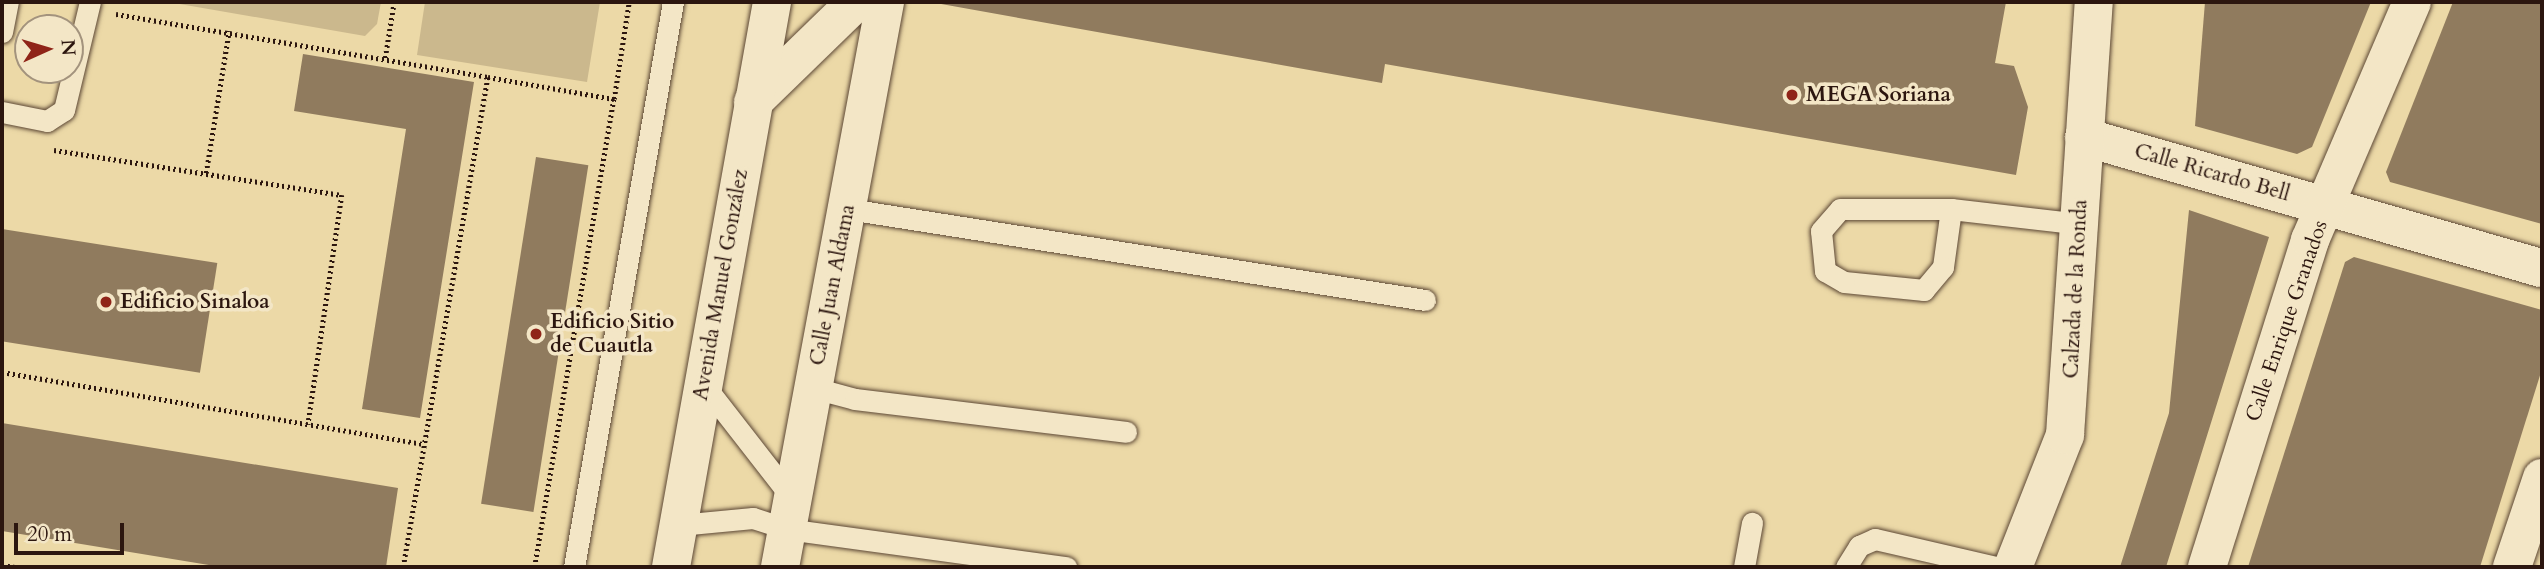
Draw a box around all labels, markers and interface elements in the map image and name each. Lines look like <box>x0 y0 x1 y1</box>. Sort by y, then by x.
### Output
north arrow <box>14 14 84 84</box>
text: N <box>54 39 81 57</box>
place label: MEGA Soriana <box>1806 82 1951 108</box>
marker: MEGA Soriana <box>1784 87 1800 103</box>
street label: Calle Ricardo Bell <box>2131 139 2293 207</box>
street label: Avenida Manuel González <box>688 167 754 403</box>
street label: Calzada de la Ronda <box>2059 199 2093 379</box>
street label: Calle Juan Aldama <box>805 202 861 368</box>
street label: Calle Enrique Granados <box>2241 217 2333 425</box>
place label: Edificio Sinaloa <box>120 289 270 315</box>
marker: Edificio Sinaloa <box>98 294 114 310</box>
place label: Edificio Sitio de Cuautla <box>550 309 674 359</box>
marker: Edificio Sitio de Cuautla <box>528 326 544 342</box>
scale bar <box>18 510 128 554</box>
text: 20 m <box>27 520 72 549</box>

